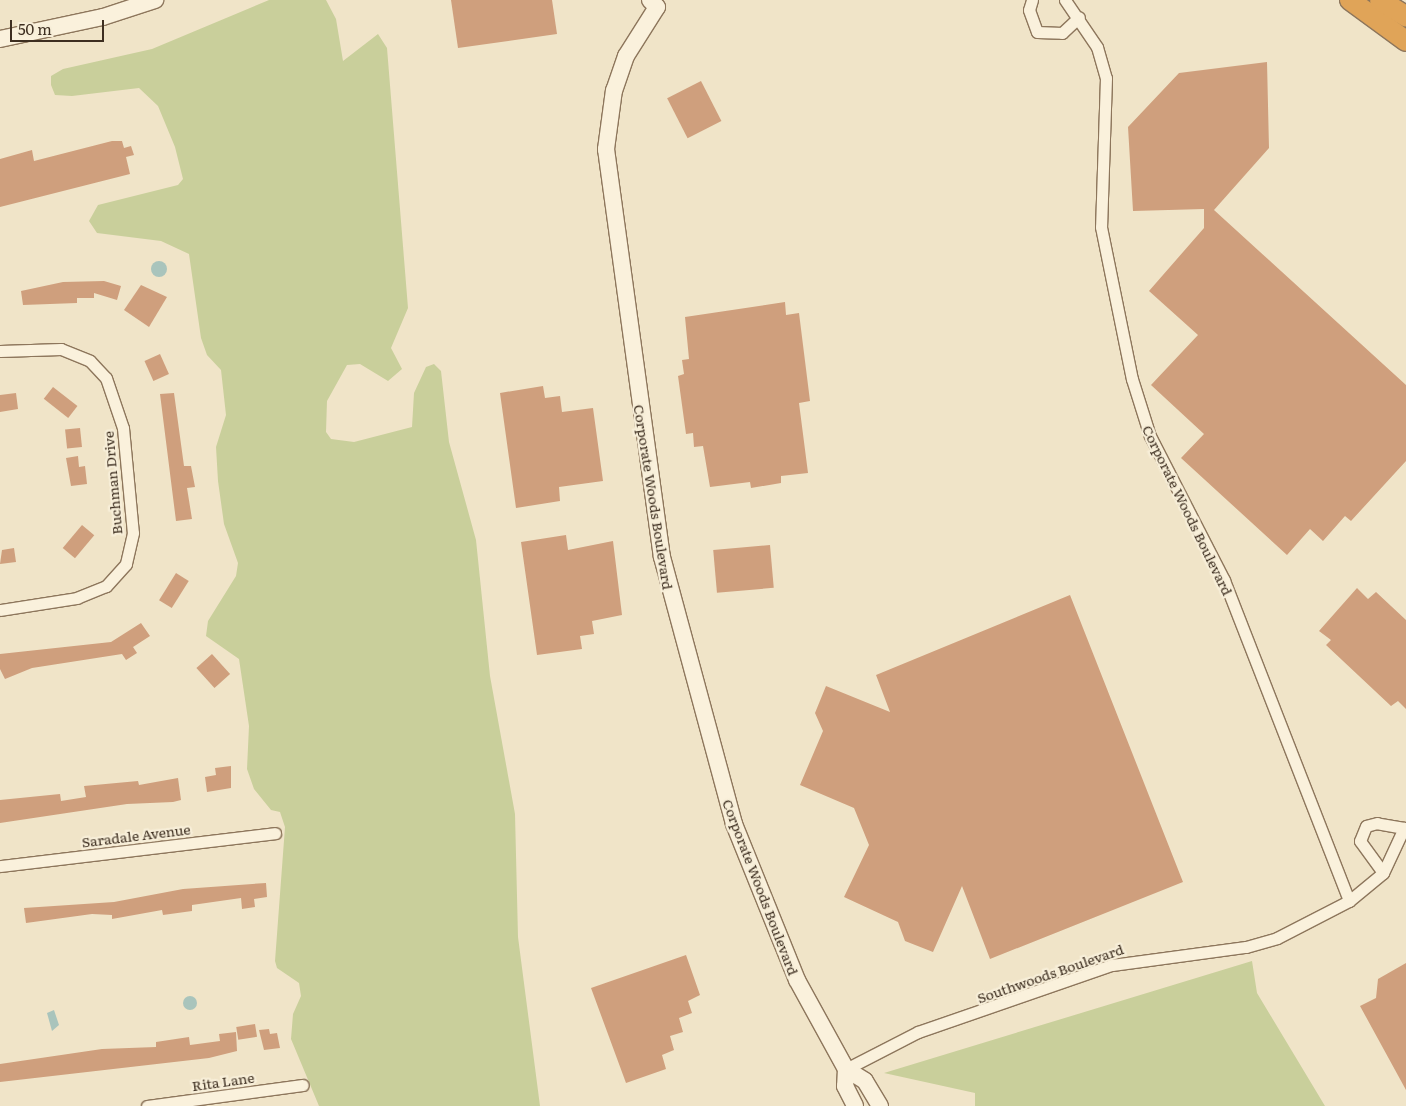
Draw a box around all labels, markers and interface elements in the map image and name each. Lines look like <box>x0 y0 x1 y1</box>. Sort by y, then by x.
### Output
scale bar <box>12 10 106 42</box>
text: 50 m <box>18 17 52 40</box>
street label: Corporate Woods Boulevard <box>631 403 677 591</box>
street label: Corporate Woods Boulevard <box>1139 422 1237 598</box>
street label: Buchman Drive <box>99 430 125 536</box>
street label: Corporate Woods Boulevard <box>720 797 802 977</box>
street label: Saradale Avenue <box>81 820 191 850</box>
street label: Southwoods Boulevard <box>975 940 1125 1006</box>
street label: Rita Lane <box>191 1068 255 1094</box>

